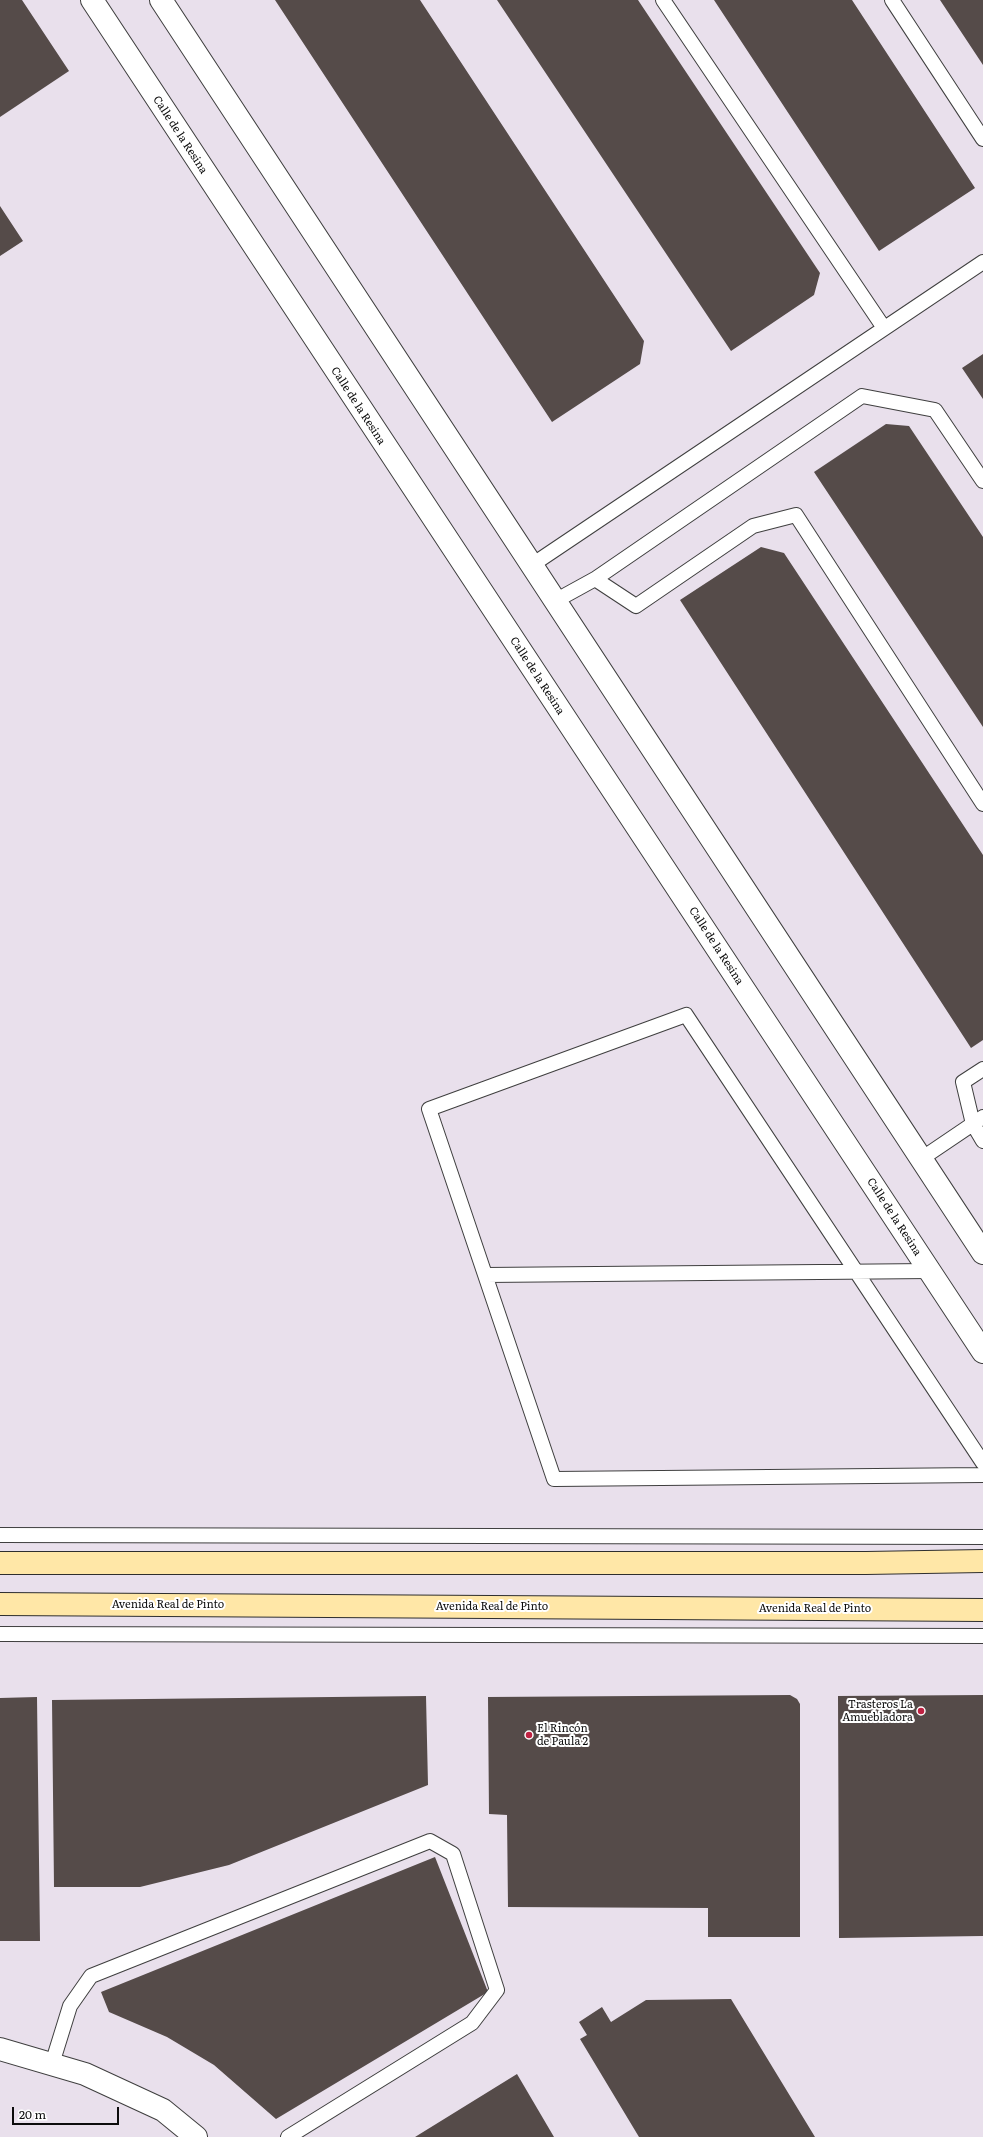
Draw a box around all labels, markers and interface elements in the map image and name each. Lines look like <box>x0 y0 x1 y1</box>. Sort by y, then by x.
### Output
street label: Calle de la Resina <box>150 94 210 176</box>
street label: Calle de la Resina <box>328 365 388 447</box>
street label: Calle de la Resina <box>507 635 567 717</box>
street label: Calle de la Resina <box>686 905 746 987</box>
street label: Calle de la Resina <box>864 1176 924 1258</box>
street label: Avenida Real de Pinto <box>112 1598 224 1612</box>
street label: Avenida Real de Pinto <box>436 1600 548 1614</box>
street label: Avenida Real de Pinto <box>759 1602 871 1616</box>
place label: Trasteros La Amuebladora <box>842 1698 913 1724</box>
marker: Trasteros La Amuebladora <box>916 1706 926 1716</box>
place label: El Rincón de Paula 2 <box>537 1722 588 1748</box>
marker: El Rincón de Paula 2 <box>524 1730 534 1740</box>
scale bar <box>14 2099 121 2125</box>
text: 20 m <box>19 2105 46 2123</box>

